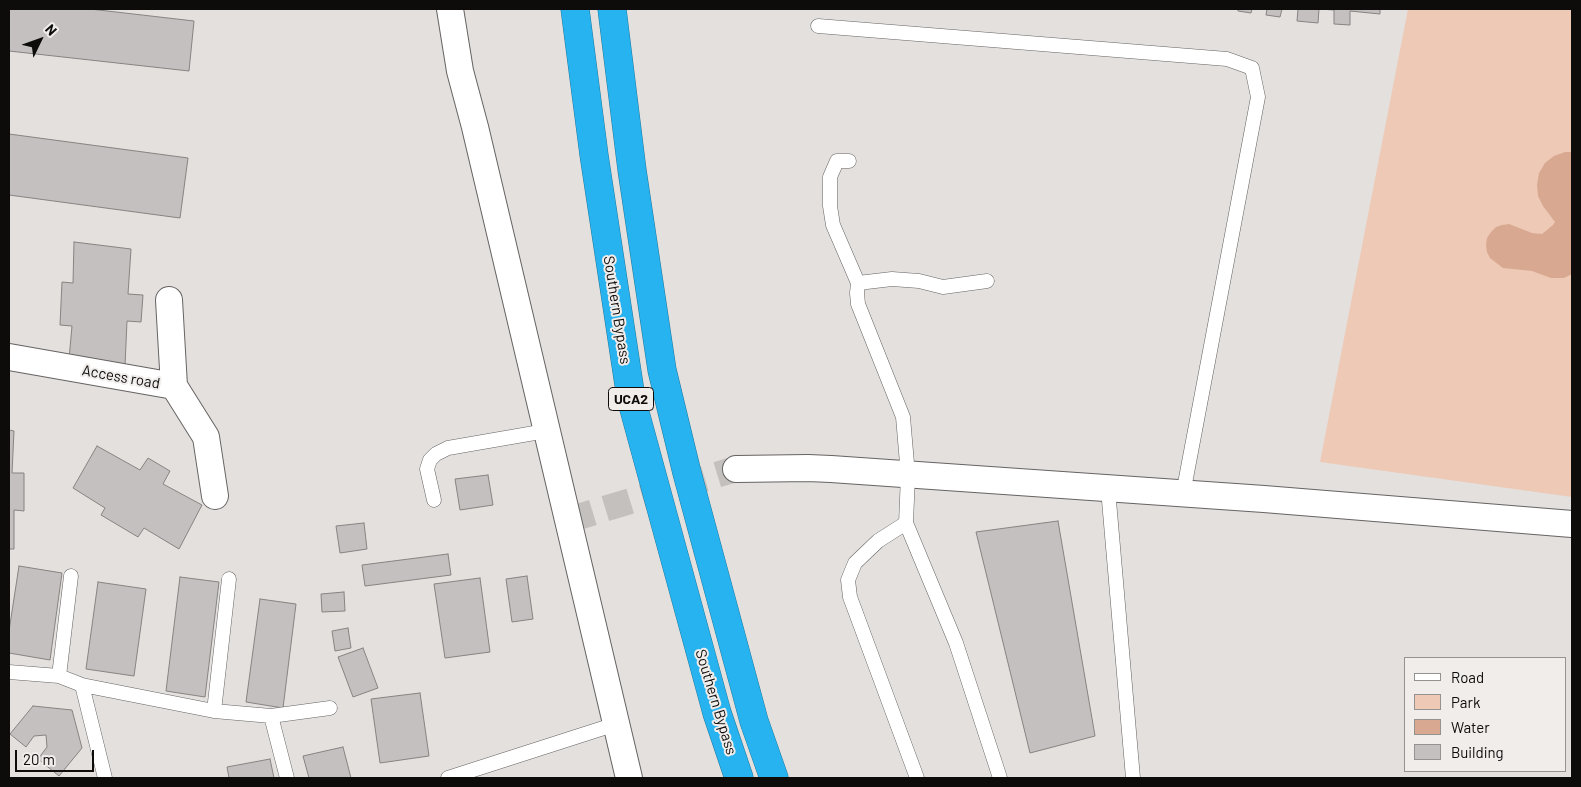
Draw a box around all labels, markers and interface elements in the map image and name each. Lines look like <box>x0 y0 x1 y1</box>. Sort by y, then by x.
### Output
north arrow <box>15 15 65 65</box>
text: N <box>42 20 61 39</box>
street label: Southern Bypass <box>600 255 634 365</box>
street label: Access road <box>81 361 161 393</box>
road number: UCA2 <box>608 388 654 410</box>
street label: Southern Bypass <box>691 647 741 757</box>
legend <box>1404 657 1566 772</box>
text: Road <box>1451 668 1484 686</box>
text: Park <box>1451 693 1480 711</box>
text: Water <box>1451 718 1490 736</box>
scale bar <box>18 740 96 772</box>
text: Building <box>1451 743 1504 761</box>
text: 20 m <box>23 750 55 768</box>

